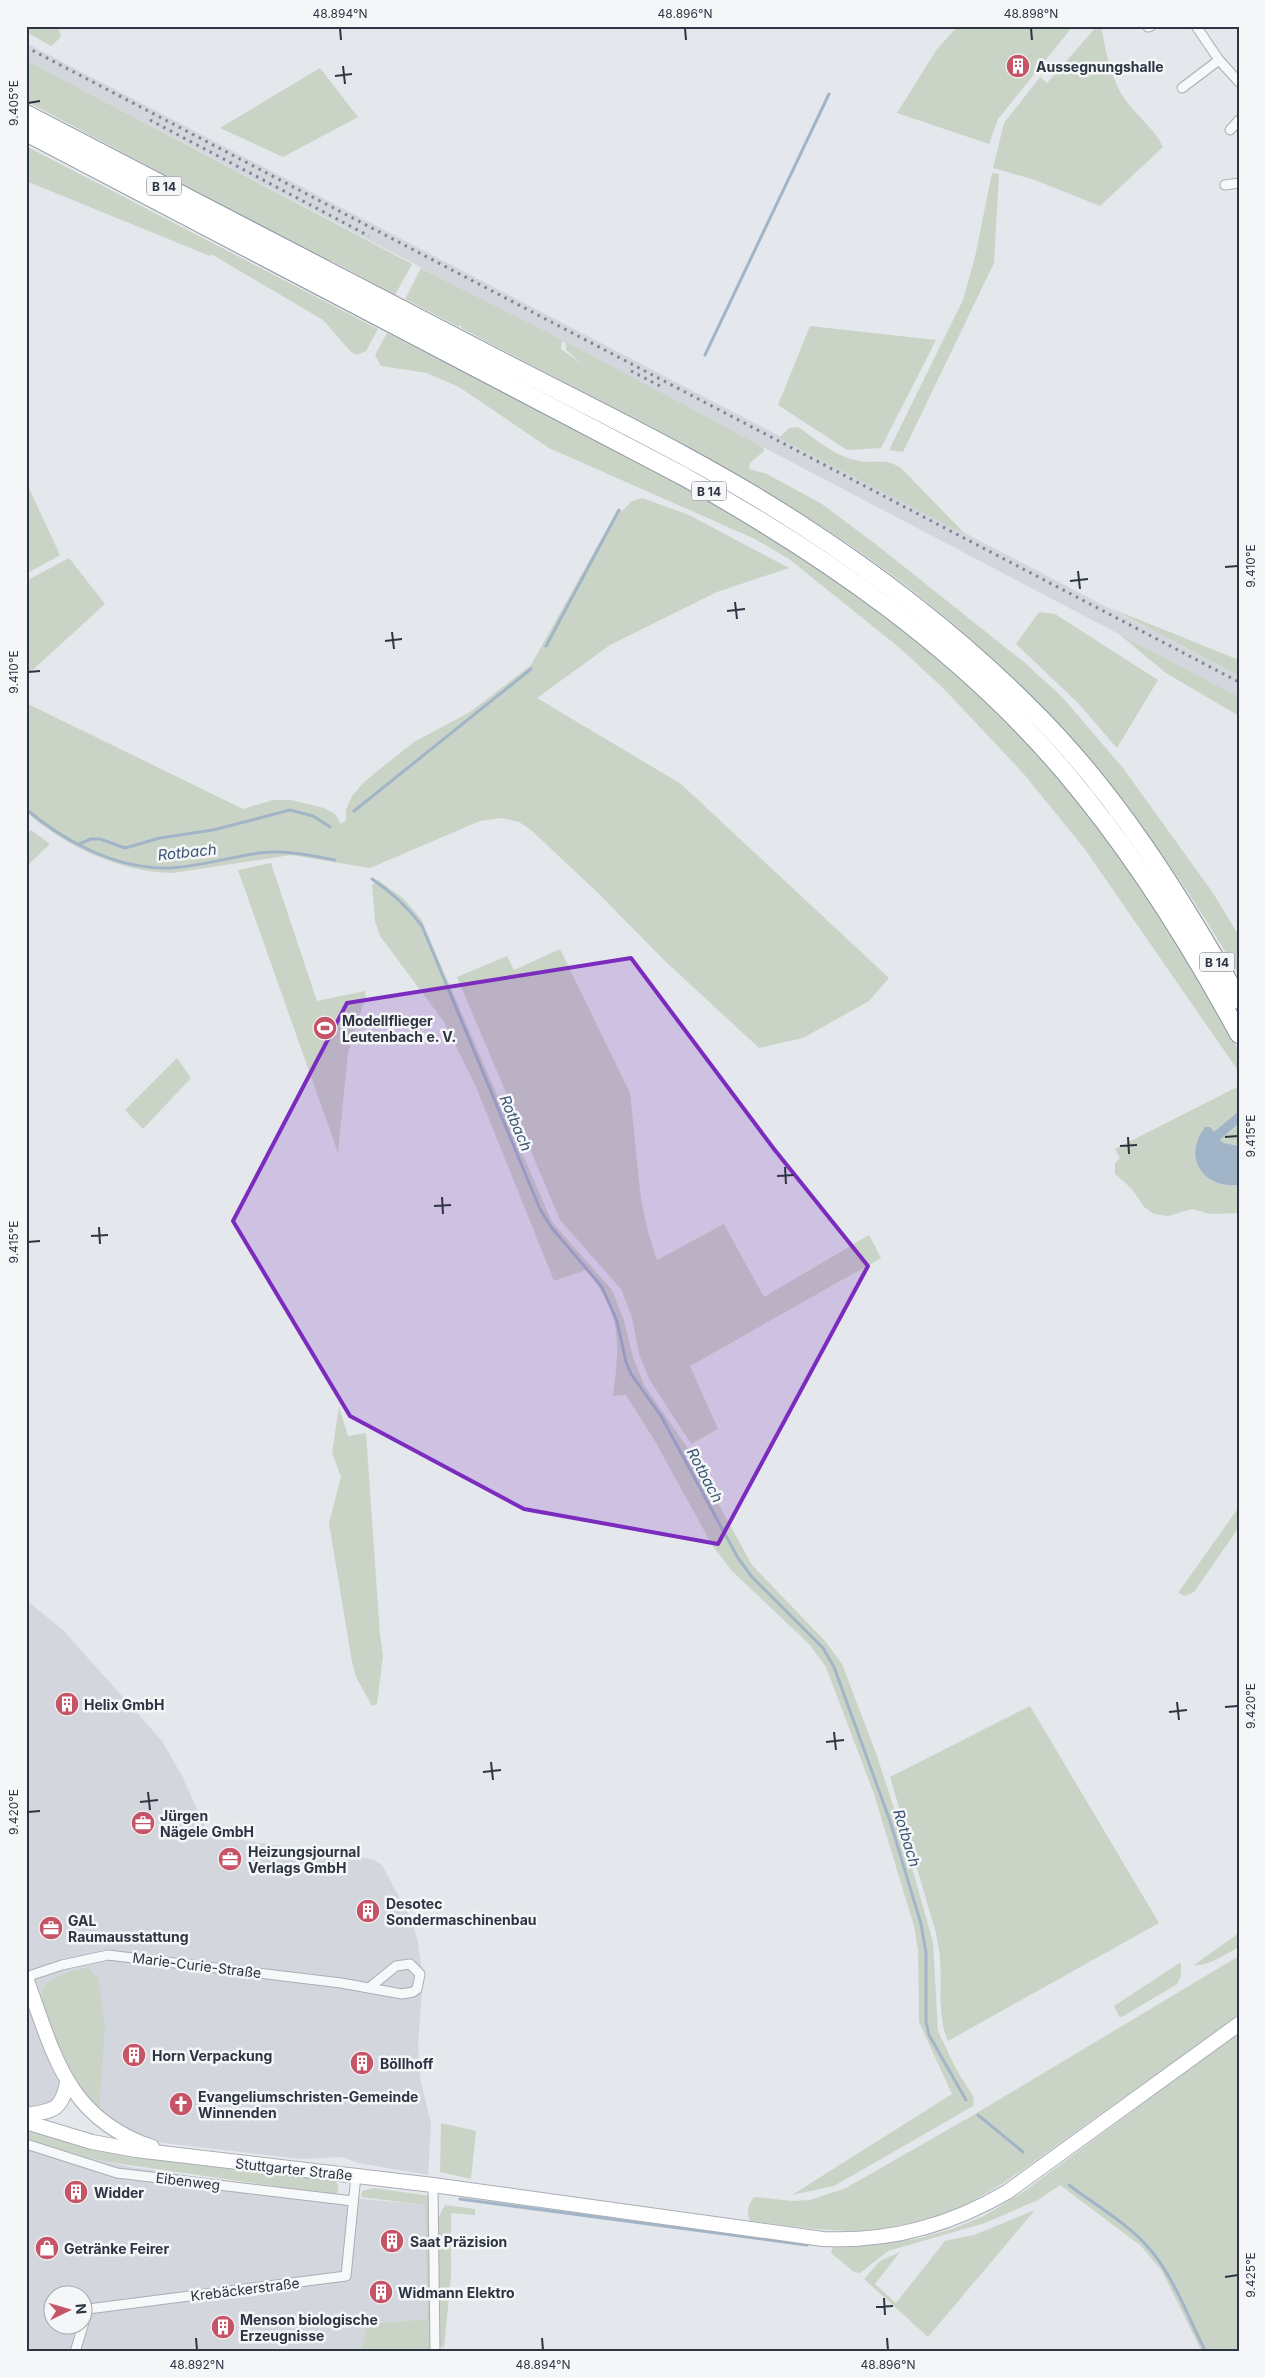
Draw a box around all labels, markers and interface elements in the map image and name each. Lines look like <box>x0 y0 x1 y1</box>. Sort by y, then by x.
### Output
text: 48.894°N <box>313 6 367 21</box>
text: 48.896°N <box>658 6 712 21</box>
text: 48.898°N <box>1004 6 1058 21</box>
building icon: Aussegnungshalle <box>1005 53 1031 79</box>
place label: Aussegnungshalle <box>1036 58 1164 75</box>
text: 9.405°E <box>6 80 21 126</box>
road number: B 14 <box>146 177 182 196</box>
road number: B 14 <box>692 482 726 501</box>
text: 9.410°E <box>1243 544 1258 588</box>
text: 9.410°E <box>6 650 21 694</box>
water label: Rotbach <box>157 839 218 865</box>
road number: B 14 <box>1200 952 1234 972</box>
place label: Modellflieger Leutenbach e. V. <box>342 1012 456 1045</box>
sports icon: Modellflieger Leutenbach e. V. <box>312 1015 338 1041</box>
water label: Rotbach <box>496 1092 536 1154</box>
text: 9.415°E <box>1243 1115 1258 1157</box>
text: 9.415°E <box>6 1221 21 1263</box>
water label: Rotbach <box>683 1444 727 1506</box>
text: 9.420°E <box>1243 1683 1258 1729</box>
building icon: Helix GmbH <box>54 1691 80 1717</box>
place label: Helix GmbH <box>84 1696 164 1713</box>
text: 9.420°E <box>6 1789 21 1835</box>
place label: Jürgen Nägele GmbH <box>160 1807 254 1840</box>
water label: Rotbach <box>889 1807 925 1869</box>
office icon: Jürgen Nägele GmbH <box>130 1810 156 1836</box>
place label: Heizungsjournal Verlags GmbH <box>248 1843 360 1876</box>
office icon: Heizungsjournal Verlags GmbH <box>217 1846 243 1872</box>
place label: Desotec Sondermaschinenbau <box>386 1895 537 1928</box>
building icon: Desotec Sondermaschinenbau <box>355 1898 381 1924</box>
place label: GAL Raumausstattung <box>68 1912 189 1945</box>
office icon: GAL Raumausstattung <box>38 1915 64 1941</box>
street label: Marie-Curie-Straße <box>132 1949 262 1981</box>
building icon: Horn Verpackung <box>121 2042 147 2068</box>
place label: Horn Verpackung <box>152 2047 272 2064</box>
building icon: Böllhoff <box>349 2050 375 2076</box>
place label: Böllhoff <box>380 2055 434 2072</box>
place label: Evangeliumschristen-Gemeinde Winnenden <box>198 2088 418 2121</box>
church icon: Evangeliumschristen-Gemeinde Winnenden <box>168 2091 194 2117</box>
street label: Stuttgarter Straße <box>235 2154 353 2184</box>
street label: Eibenweg <box>155 2169 221 2193</box>
building icon: Widder <box>63 2179 89 2205</box>
place label: Widder <box>94 2184 144 2201</box>
building icon: Saat Präzision <box>379 2228 405 2254</box>
place label: Saat Präzision <box>410 2233 507 2250</box>
shop icon: Getränke Feirer <box>34 2235 60 2261</box>
place label: Getränke Feirer <box>64 2240 169 2257</box>
text: 9.425°E <box>1243 2252 1258 2298</box>
street label: Krebäckerstraße <box>189 2274 301 2304</box>
building icon: Widmann Elektro <box>368 2279 394 2305</box>
place label: Widmann Elektro <box>398 2284 515 2301</box>
north arrow <box>42 2286 92 2336</box>
text: N <box>73 2303 90 2315</box>
place label: Menson biologische Erzeugnisse <box>240 2311 378 2344</box>
building icon: Menson biologische Erzeugnisse <box>210 2314 236 2340</box>
text: 48.892°N <box>170 2357 224 2372</box>
text: 48.894°N <box>516 2357 570 2372</box>
text: 48.896°N <box>861 2357 915 2372</box>

